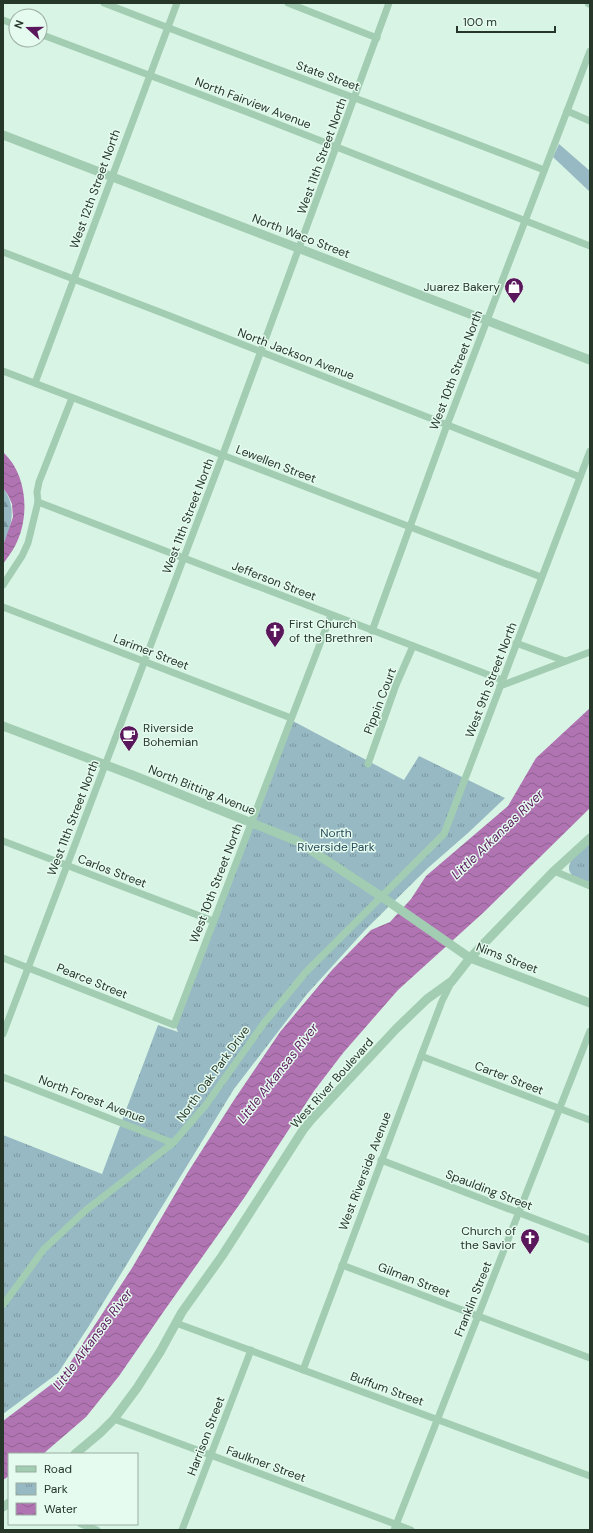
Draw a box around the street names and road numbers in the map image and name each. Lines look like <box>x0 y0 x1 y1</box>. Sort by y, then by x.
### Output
street label: State Street <box>294 57 362 95</box>
street label: North Fairview Avenue <box>193 73 314 133</box>
street label: West 11th Street North <box>294 96 350 216</box>
street label: West 12th Street North <box>66 127 124 251</box>
street label: North Waco Street <box>250 210 352 262</box>
street label: West 10th Street North <box>426 308 486 432</box>
street label: North Jackson Avenue <box>235 324 357 384</box>
street label: Lewellen Street <box>234 441 319 487</box>
street label: West 11th Street North <box>159 456 217 576</box>
street label: Jefferson Street <box>229 558 319 605</box>
street label: West 9th Street North <box>462 620 520 740</box>
street label: Larimer Street <box>111 630 191 674</box>
street label: Pippin Court <box>360 665 400 736</box>
street label: West 11th Street North <box>44 758 102 878</box>
street label: North Bitting Avenue <box>146 761 258 819</box>
street label: West 10th Street North <box>186 821 246 945</box>
street label: Carlos Street <box>75 851 149 892</box>
street label: Nims Street <box>474 939 541 977</box>
street label: Pearce Street <box>54 960 130 1003</box>
street label: North Oak Park Drive <box>173 1023 253 1125</box>
street label: West River Boulevard <box>287 1034 377 1132</box>
street label: Carter Street <box>472 1058 546 1099</box>
street label: North Forest Avenue <box>36 1071 148 1127</box>
street label: West Riverside Avenue <box>335 1109 395 1233</box>
street label: Spaulding Street <box>443 1166 535 1214</box>
street label: Gilman Street <box>376 1259 453 1301</box>
street label: Franklin Street <box>451 1259 496 1339</box>
street label: Buffum Street <box>348 1368 426 1410</box>
street label: Harrison Street <box>184 1394 229 1478</box>
street label: Faulkner Street <box>224 1442 308 1486</box>

